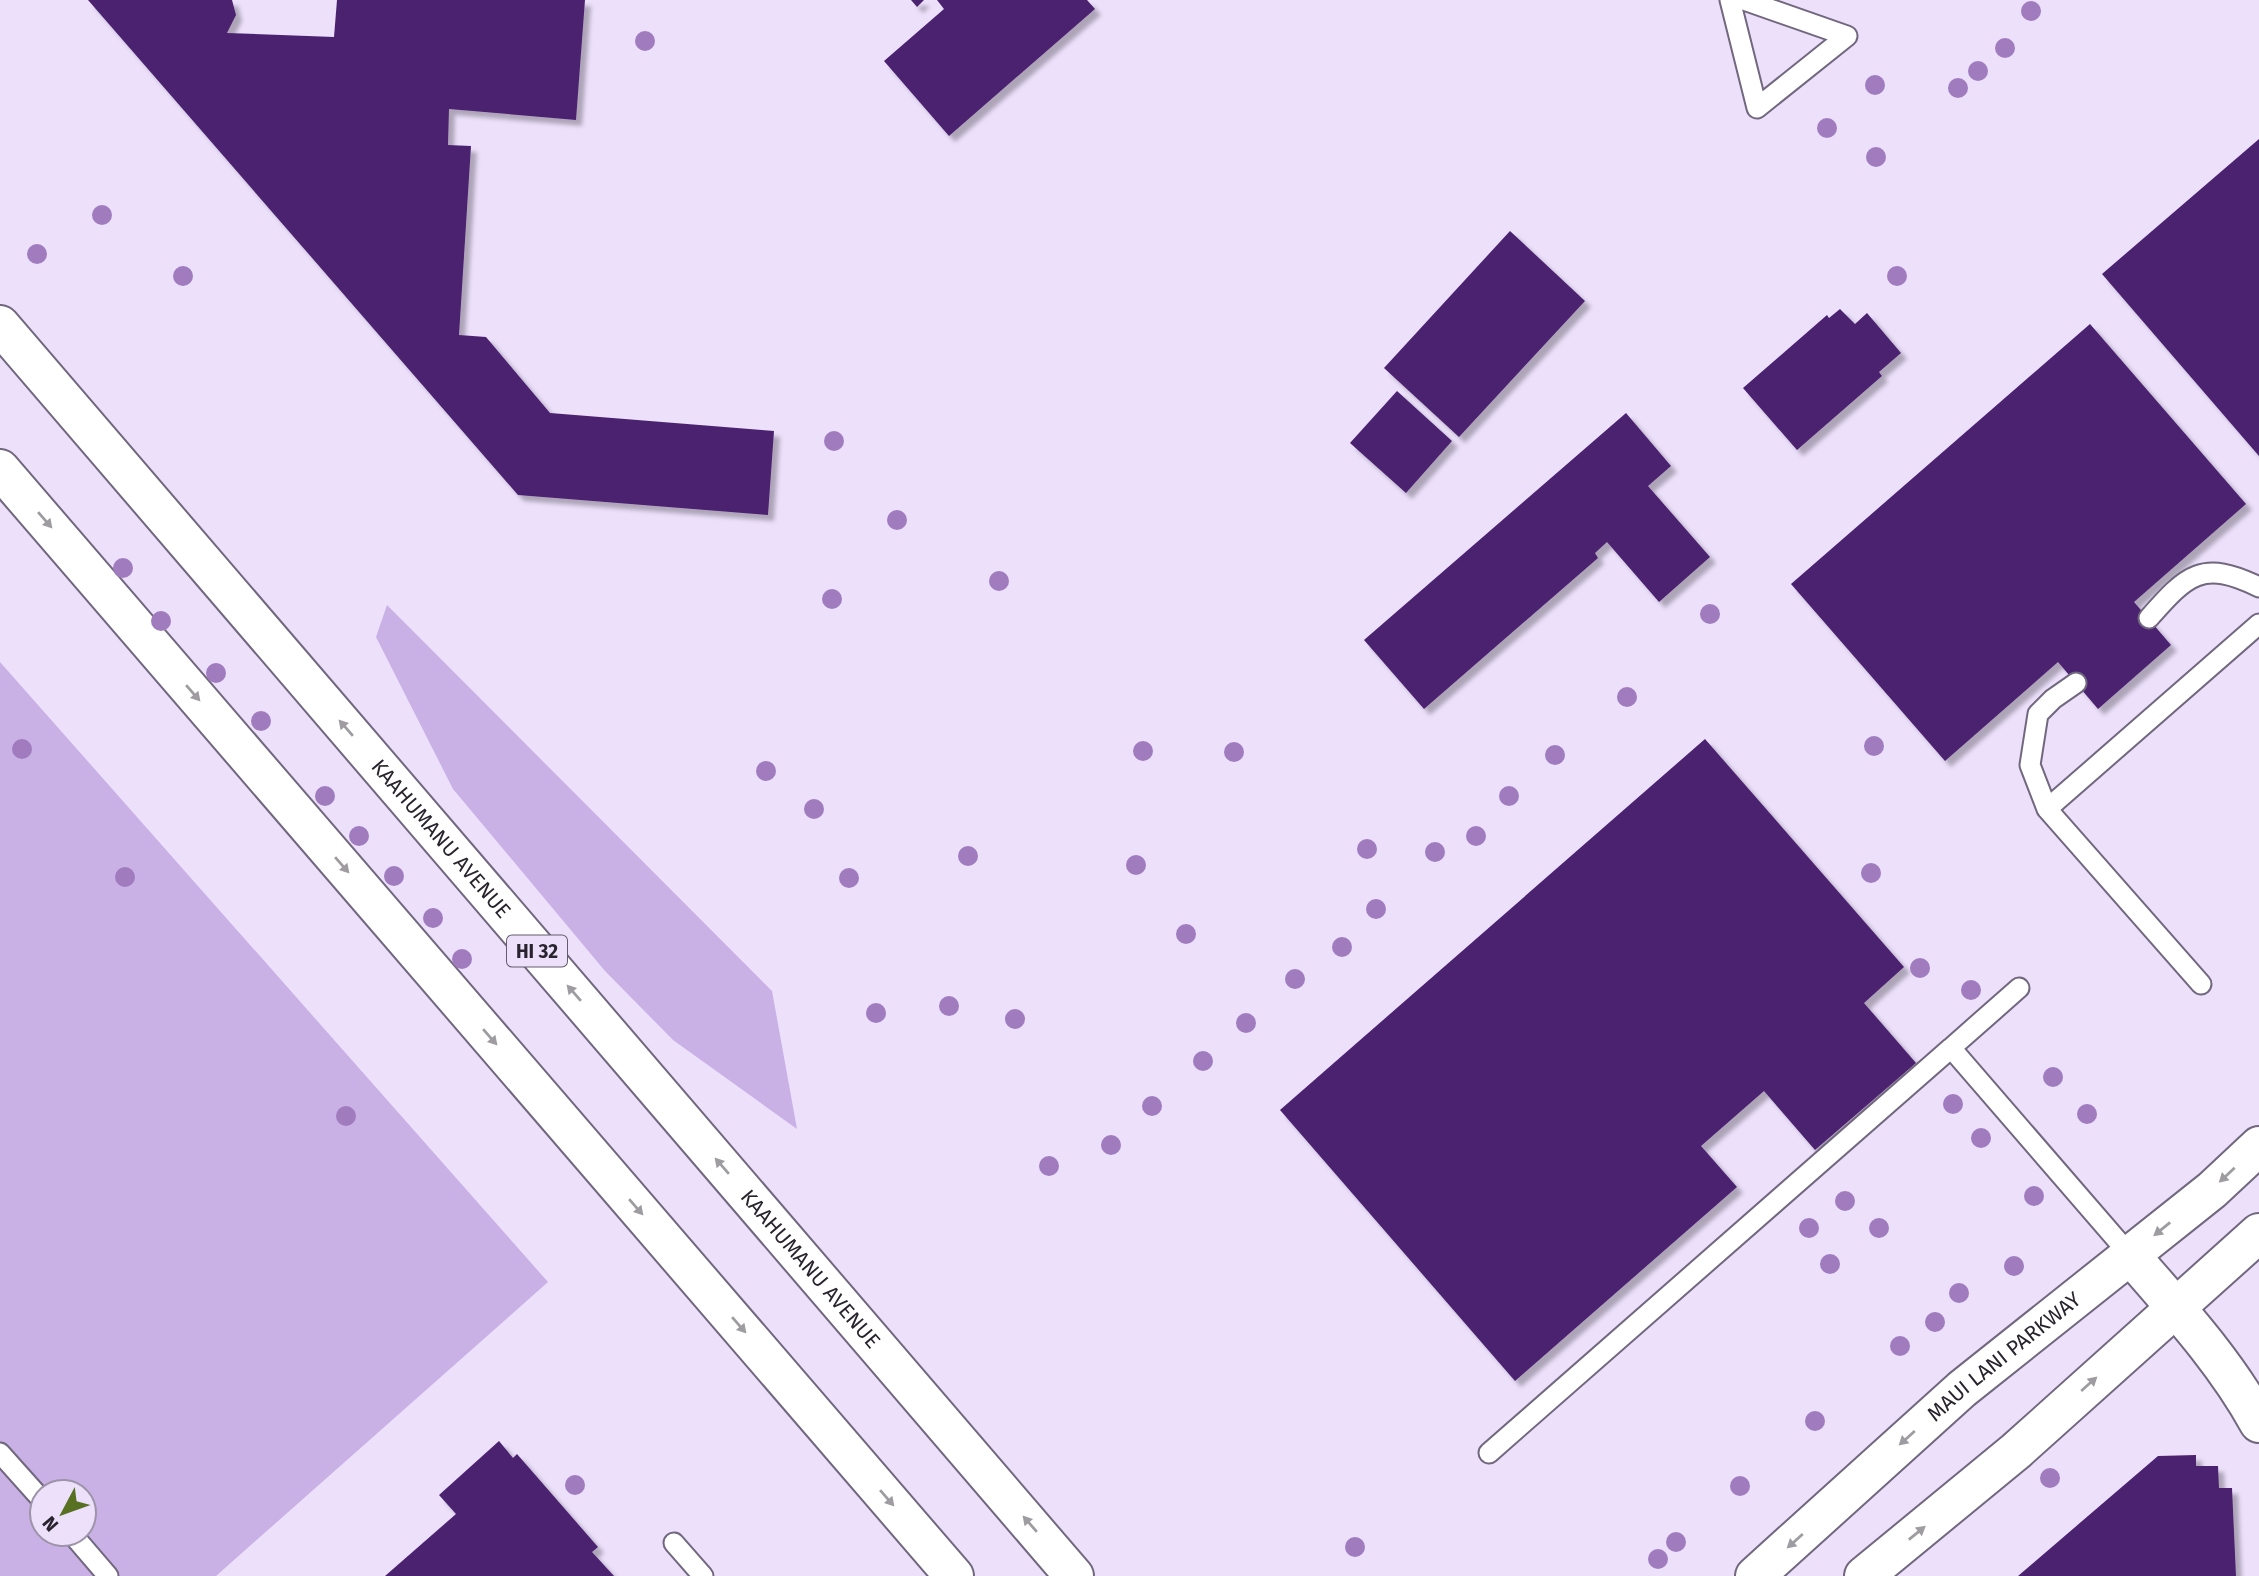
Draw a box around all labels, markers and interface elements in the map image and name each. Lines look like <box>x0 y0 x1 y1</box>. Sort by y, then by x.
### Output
one-way arrow <box>37 512 52 529</box>
one-way arrow <box>185 684 200 701</box>
one-way arrow <box>339 719 354 736</box>
street label: KAAHUMANU AVENUE <box>366 754 516 923</box>
one-way arrow <box>334 856 350 874</box>
road number: HI 32 <box>507 936 567 967</box>
one-way arrow <box>566 984 582 1002</box>
one-way arrow <box>482 1028 498 1046</box>
one-way arrow <box>715 1157 730 1174</box>
one-way arrow <box>2219 1167 2236 1183</box>
street label: KAAHUMANU AVENUE <box>735 1184 886 1354</box>
one-way arrow <box>628 1198 643 1215</box>
one-way arrow <box>2154 1221 2171 1236</box>
street label: MAUI LANI PARKWAY <box>1922 1286 2086 1427</box>
one-way arrow <box>731 1317 746 1334</box>
one-way arrow <box>2080 1376 2098 1392</box>
one-way arrow <box>1899 1430 1916 1446</box>
north arrow <box>28 1478 98 1548</box>
one-way arrow <box>879 1489 894 1506</box>
text: N <box>38 1512 63 1536</box>
one-way arrow <box>1023 1516 1038 1533</box>
one-way arrow <box>1908 1525 1926 1540</box>
one-way arrow <box>1786 1532 1803 1548</box>

